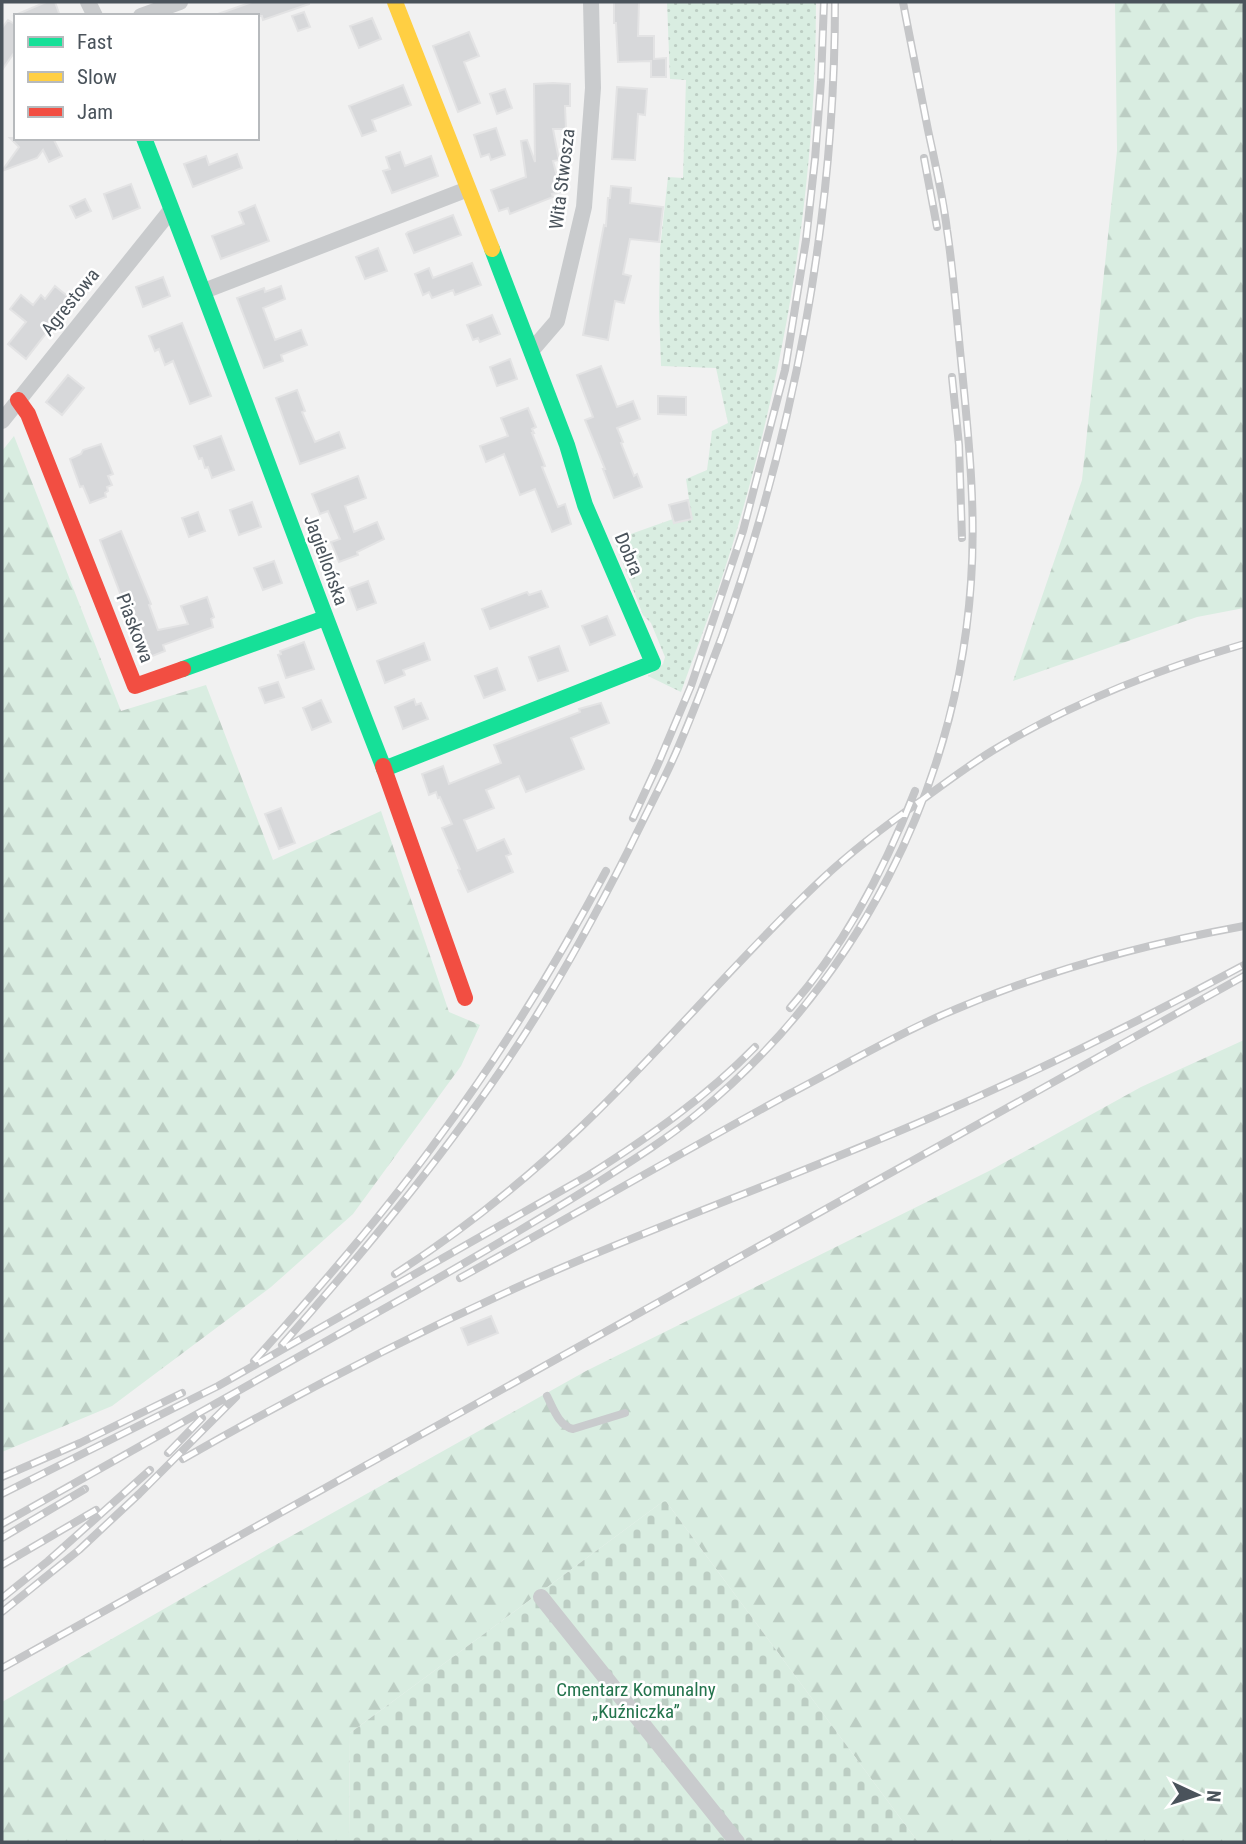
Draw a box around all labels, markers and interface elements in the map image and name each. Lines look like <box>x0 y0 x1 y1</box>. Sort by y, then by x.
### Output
legend <box>14 14 259 140</box>
text: Fast <box>77 30 113 54</box>
text: Slow <box>77 65 117 89</box>
text: Jam <box>77 100 113 124</box>
street label: Wita Stwosza <box>544 127 580 231</box>
street label: Agrestowa <box>36 264 104 340</box>
street label: Jagiellońska <box>299 512 353 608</box>
street label: Dobra <box>610 529 648 579</box>
street label: Piaskowa <box>111 590 159 666</box>
park label: Cmentarz Komunalny „Kuźniczka” <box>556 1678 716 1723</box>
north arrow <box>1162 1760 1232 1830</box>
text: N <box>1202 1790 1225 1803</box>

